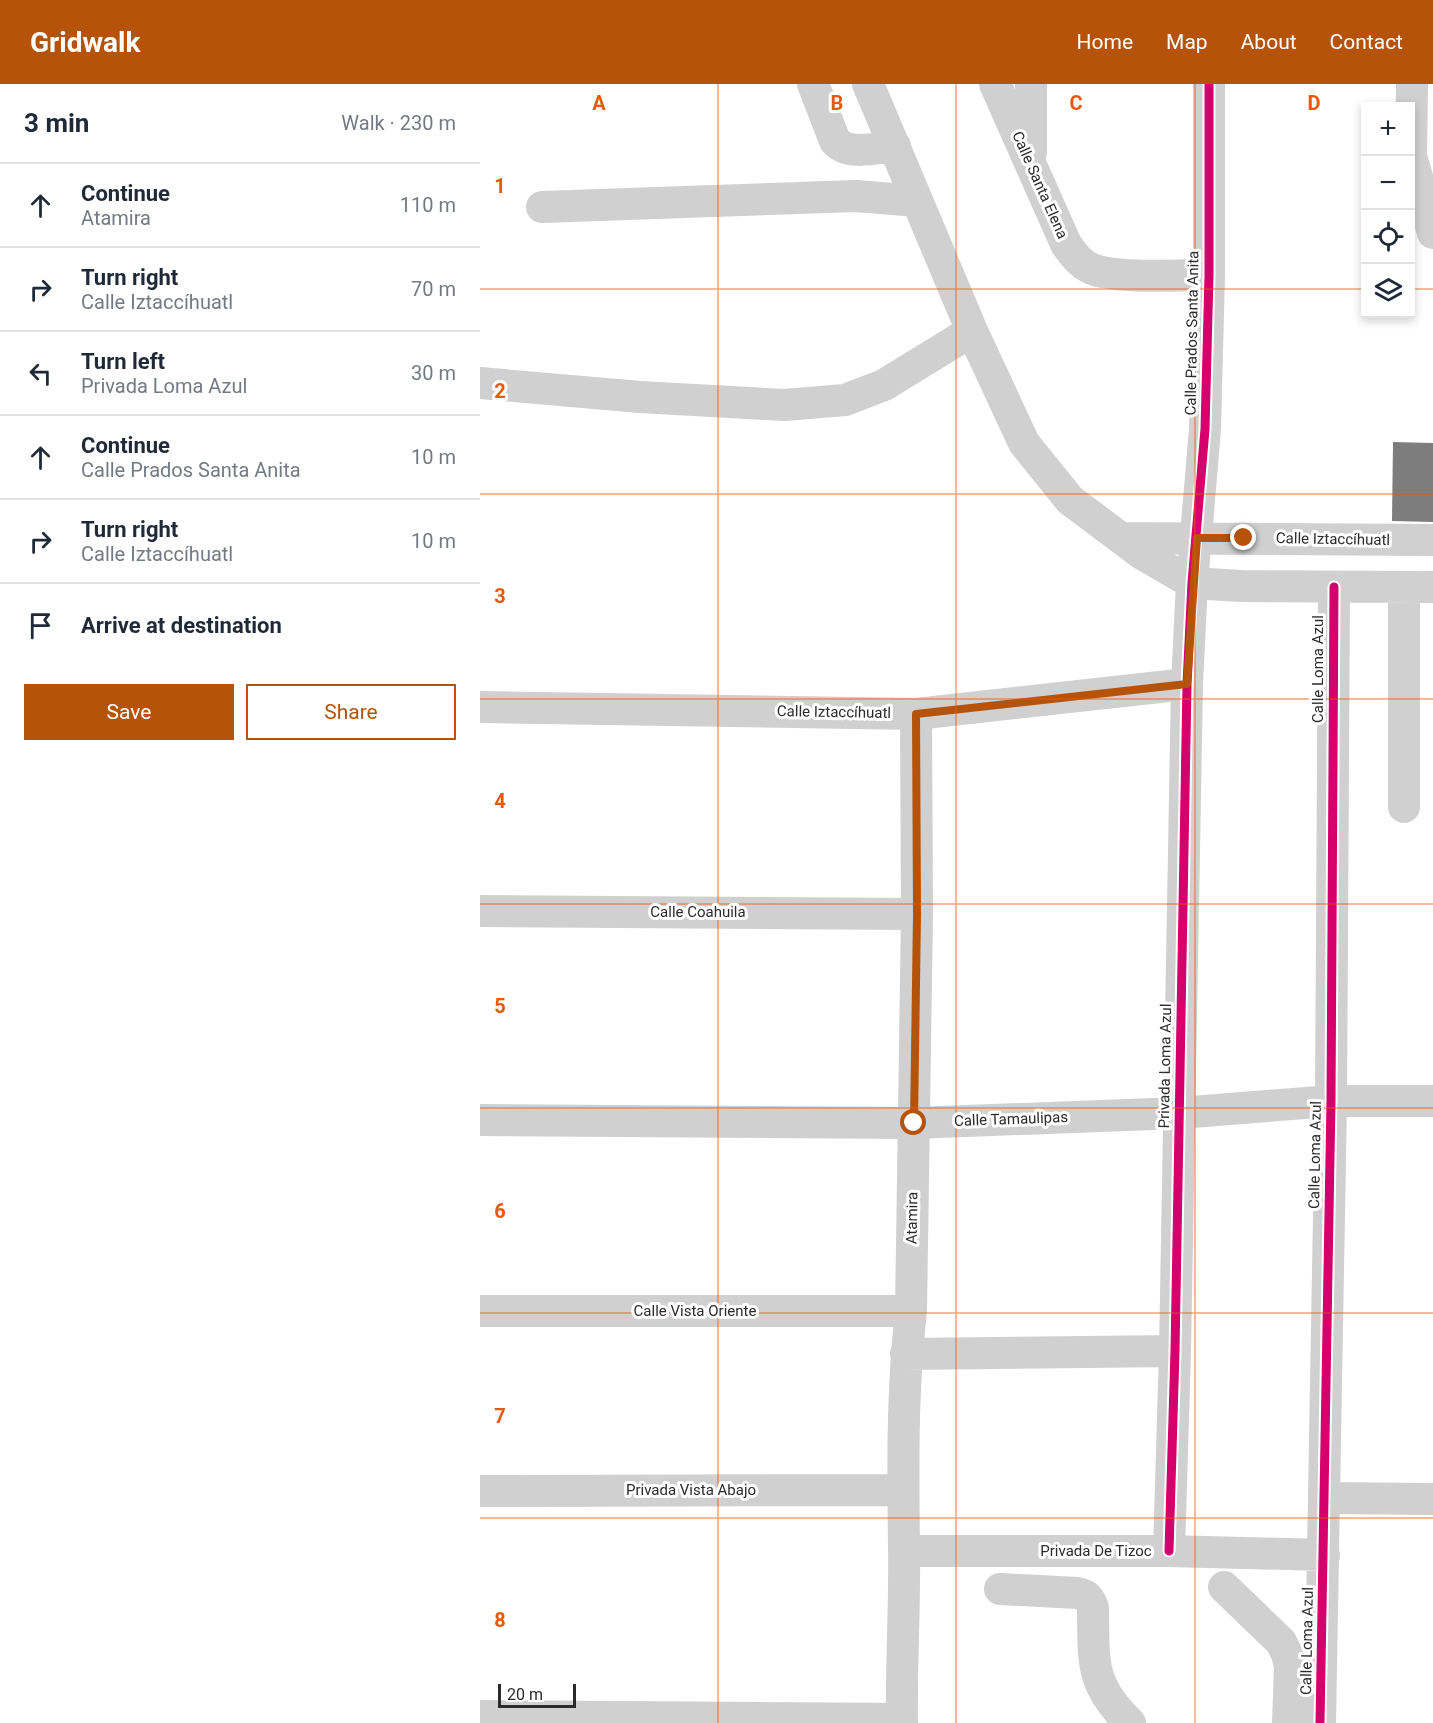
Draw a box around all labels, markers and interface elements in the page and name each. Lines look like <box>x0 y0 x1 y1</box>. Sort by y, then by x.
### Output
text: Gridwalk <box>30 26 140 59</box>
text: Home <box>1077 30 1133 54</box>
text: Map <box>1166 30 1208 54</box>
text: About <box>1241 30 1297 54</box>
text: Contact <box>1330 30 1403 54</box>
text: A <box>592 91 606 115</box>
text: B <box>831 91 843 115</box>
text: C <box>1069 91 1083 115</box>
text: D <box>1308 91 1321 115</box>
map controls <box>1361 102 1415 318</box>
button: + <box>1361 102 1415 156</box>
text: 3 min <box>24 108 89 138</box>
text: Walk · 230 m <box>341 111 456 135</box>
street label: Calle Santa Elena <box>1008 129 1072 241</box>
button: − <box>1361 156 1415 210</box>
text: 1 <box>494 174 506 198</box>
text: Continue <box>81 181 170 206</box>
icon: ahead <box>24 189 57 222</box>
text: 110 m <box>400 193 456 217</box>
text: Atamira <box>81 206 151 230</box>
button: locate <box>1361 210 1415 264</box>
street label: Calle Prados Santa Anita <box>1182 251 1202 415</box>
button: layers <box>1361 264 1415 318</box>
text: Turn right <box>81 265 178 290</box>
icon: right <box>24 273 57 306</box>
text: 70 m <box>411 277 456 301</box>
text: Calle Iztaccíhuatl <box>81 290 233 314</box>
text: Turn left <box>81 349 165 374</box>
icon: left <box>24 357 57 390</box>
text: 30 m <box>411 361 456 385</box>
text: Privada Loma Azul <box>81 374 247 398</box>
text: 2 <box>494 379 506 403</box>
text: Continue <box>81 433 170 458</box>
icon: ahead <box>24 441 57 474</box>
text: 10 m <box>411 445 456 469</box>
text: Calle Prados Santa Anita <box>81 458 301 482</box>
text: Turn right <box>81 517 178 542</box>
route end <box>1230 524 1256 550</box>
icon: right <box>24 525 57 558</box>
text: 10 m <box>411 529 456 553</box>
street label: Calle Iztaccíhuatl <box>1276 529 1390 549</box>
text: Calle Iztaccíhuatl <box>81 542 233 566</box>
text: 3 <box>494 584 506 608</box>
icon: arrive <box>24 609 57 642</box>
text: Arrive at destination <box>81 613 282 638</box>
street label: Calle Loma Azul <box>1309 615 1327 723</box>
button: Save <box>24 684 234 740</box>
button: Share <box>246 684 456 740</box>
street label: Calle Iztaccíhuatl <box>777 702 891 722</box>
text: 4 <box>494 789 506 813</box>
street label: Calle Coahuila <box>650 903 746 921</box>
text: 5 <box>494 994 506 1018</box>
street label: Privada Loma Azul <box>1155 1003 1175 1129</box>
street label: Calle Loma Azul <box>1305 1101 1325 1209</box>
street label: Calle Tamaulipas <box>954 1108 1068 1130</box>
route start <box>900 1109 926 1135</box>
street label: Atamira <box>903 1192 921 1244</box>
text: 6 <box>494 1199 506 1223</box>
street label: Calle Vista Oriente <box>634 1302 756 1320</box>
text: 7 <box>494 1404 506 1428</box>
street label: Privada Vista Abajo <box>626 1481 756 1499</box>
street label: Privada De Tizoc <box>1040 1542 1152 1560</box>
street label: Calle Loma Azul <box>1297 1587 1317 1695</box>
text: 8 <box>494 1608 506 1632</box>
scale bar <box>498 1681 576 1708</box>
text: 20 m <box>507 1685 543 1704</box>

